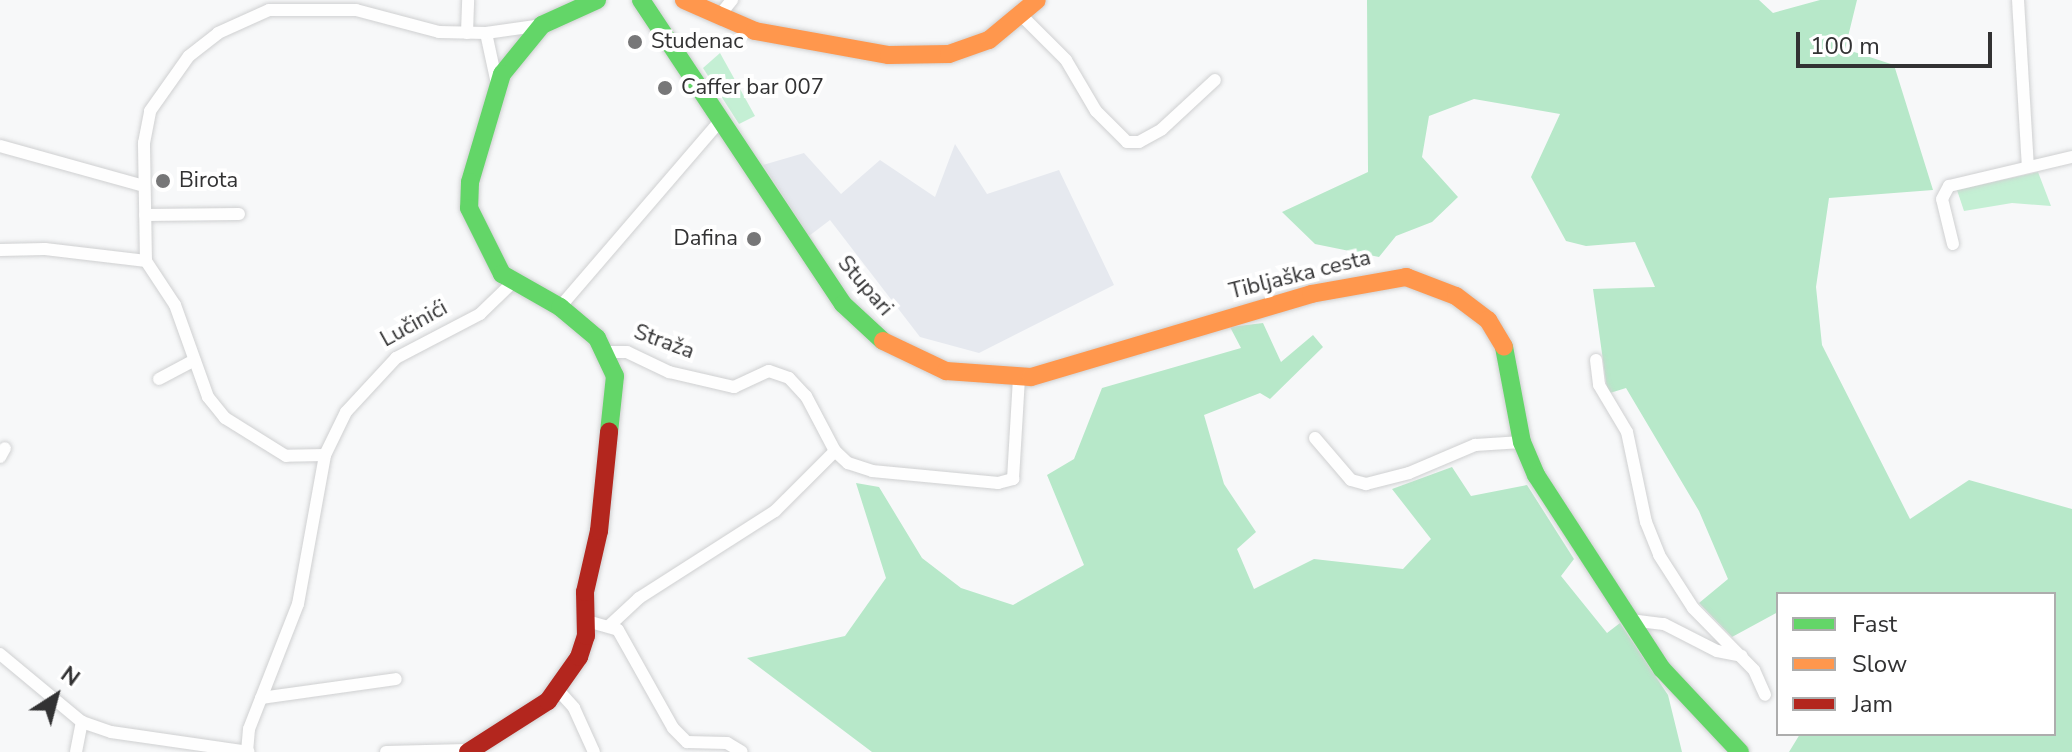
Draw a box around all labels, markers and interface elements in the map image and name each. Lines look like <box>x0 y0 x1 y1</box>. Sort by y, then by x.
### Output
scale bar <box>1800 16 1996 66</box>
place label: Studenac <box>651 29 743 55</box>
text: 100 m <box>1810 30 1880 62</box>
marker: Studenac <box>626 33 644 51</box>
place label: Caffer bar 007 <box>681 75 824 101</box>
marker: Caffer bar 007 <box>656 79 674 97</box>
place label: Birota <box>179 168 238 194</box>
marker: Birota <box>154 172 172 190</box>
place label: Dafina <box>674 226 738 252</box>
marker: Dafina <box>745 230 763 248</box>
street label: Tibljaška cesta <box>1227 245 1373 305</box>
street label: Stupari <box>832 251 898 321</box>
street label: Lučinići <box>376 295 452 353</box>
street label: Straža <box>630 319 698 365</box>
legend <box>1776 592 2056 736</box>
text: Fast <box>1852 608 1897 640</box>
text: Slow <box>1852 648 1907 680</box>
north arrow <box>16 656 96 736</box>
text: N <box>55 660 86 694</box>
text: Jam <box>1852 688 1893 720</box>

